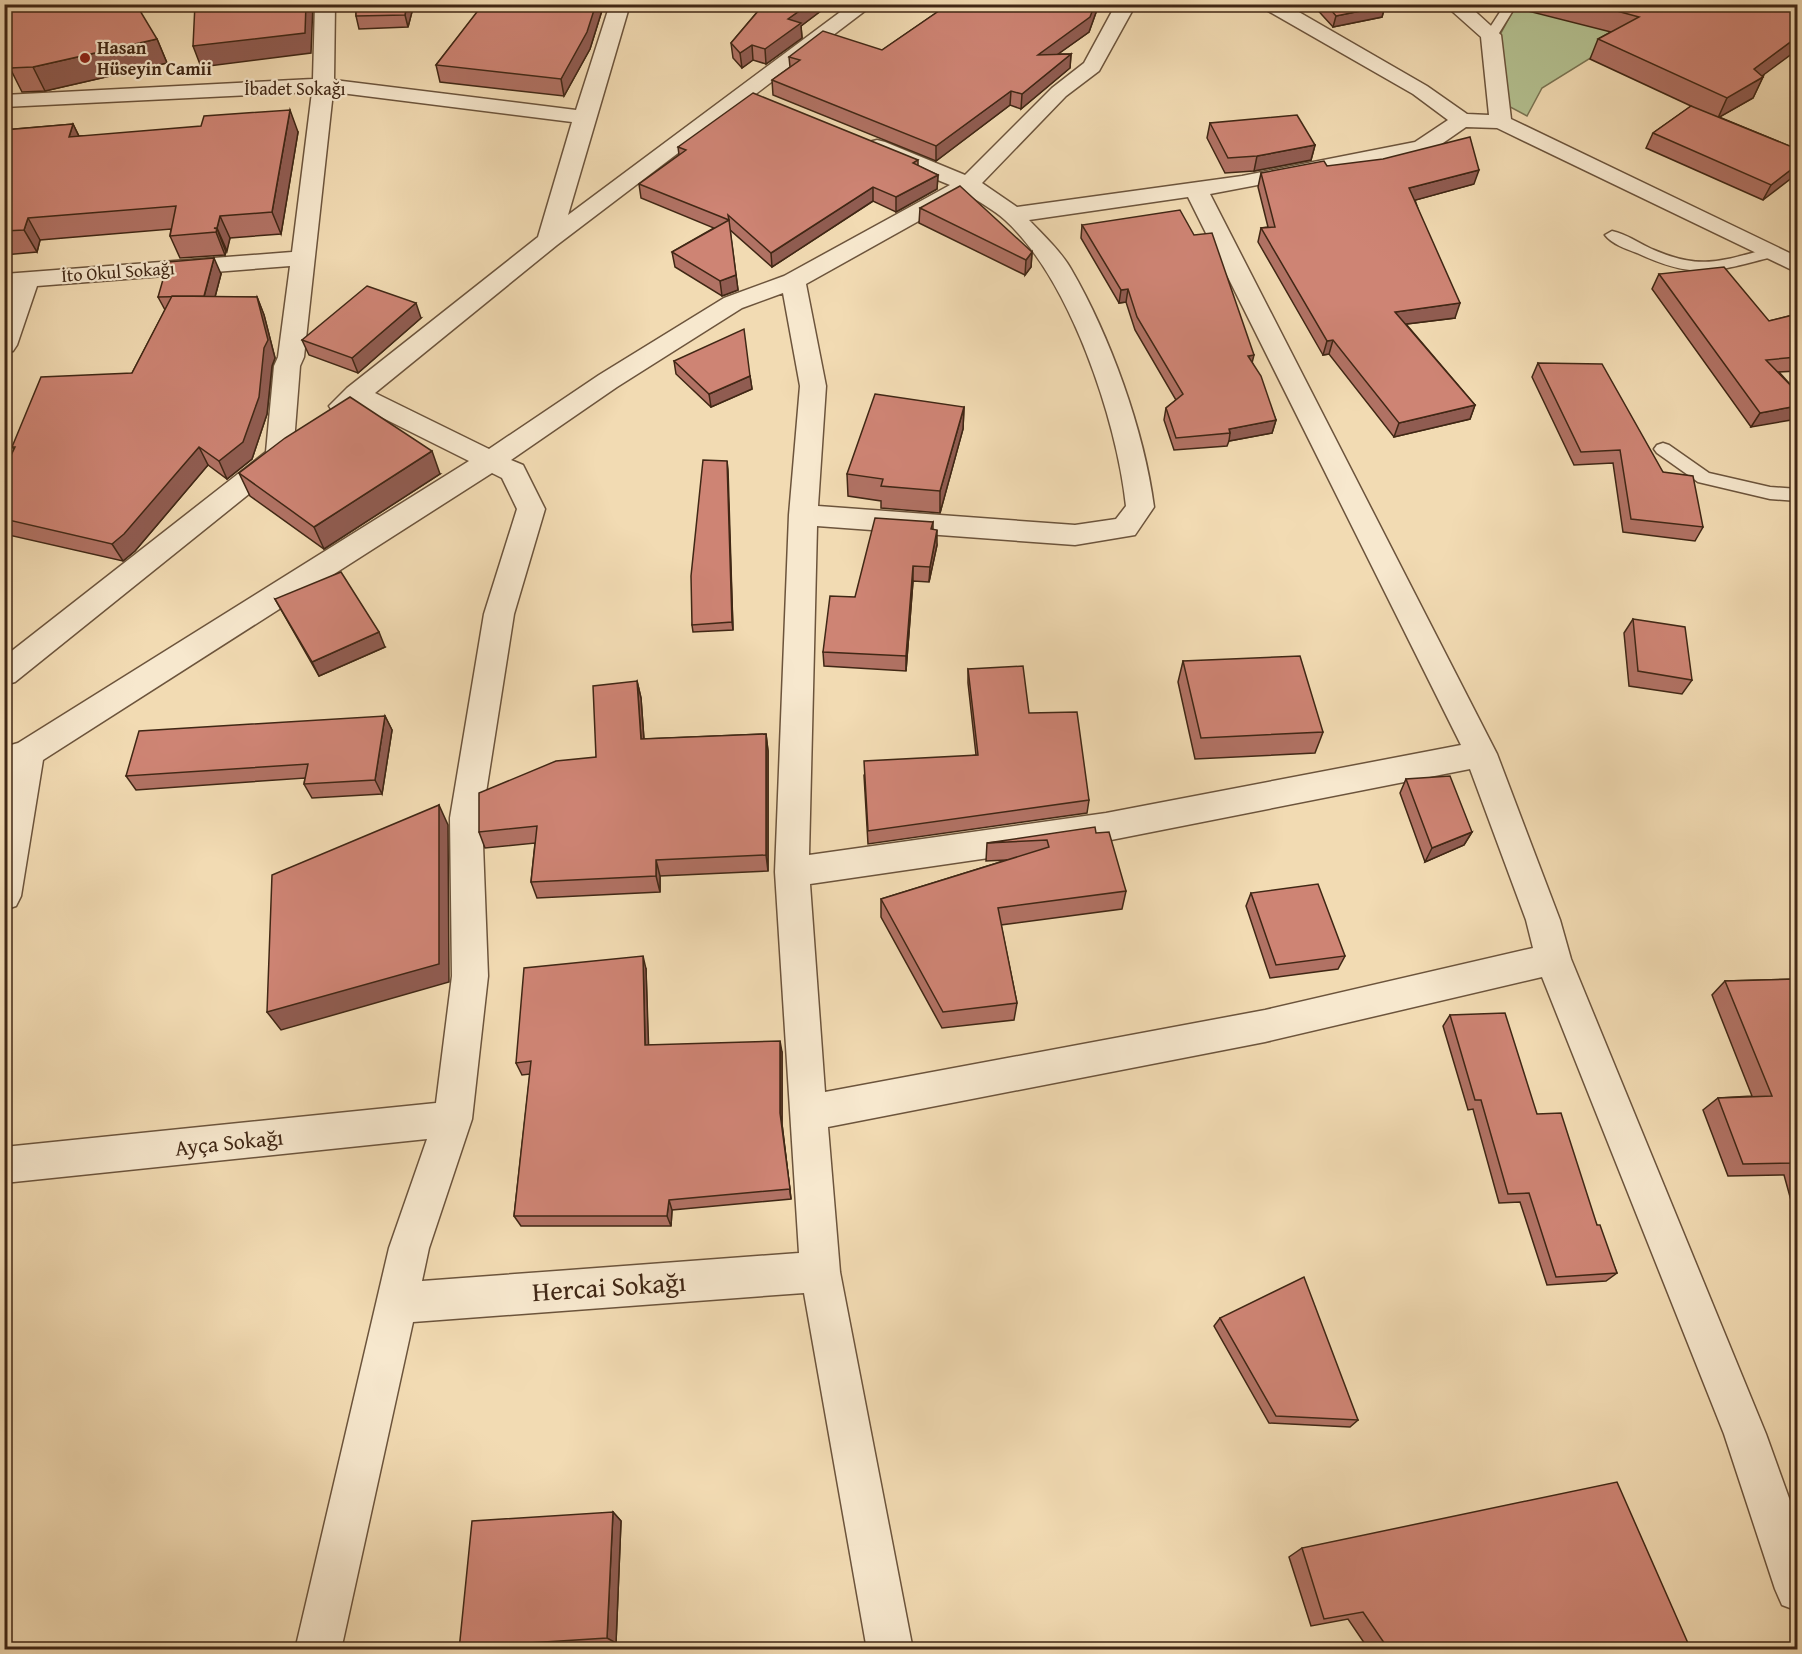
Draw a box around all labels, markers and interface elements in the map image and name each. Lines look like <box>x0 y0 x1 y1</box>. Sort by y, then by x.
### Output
place label: Hasan Hüseyin Camii <box>97 34 212 82</box>
marker: Hasan Hüseyin Camii <box>78 51 92 65</box>
street label: İbadet Sokağı <box>244 75 346 102</box>
street label: İto Okul Sokağı <box>60 254 176 289</box>
street label: Ayça Sokağı <box>173 1120 285 1164</box>
street label: Hercai Sokağı <box>531 1261 687 1311</box>

